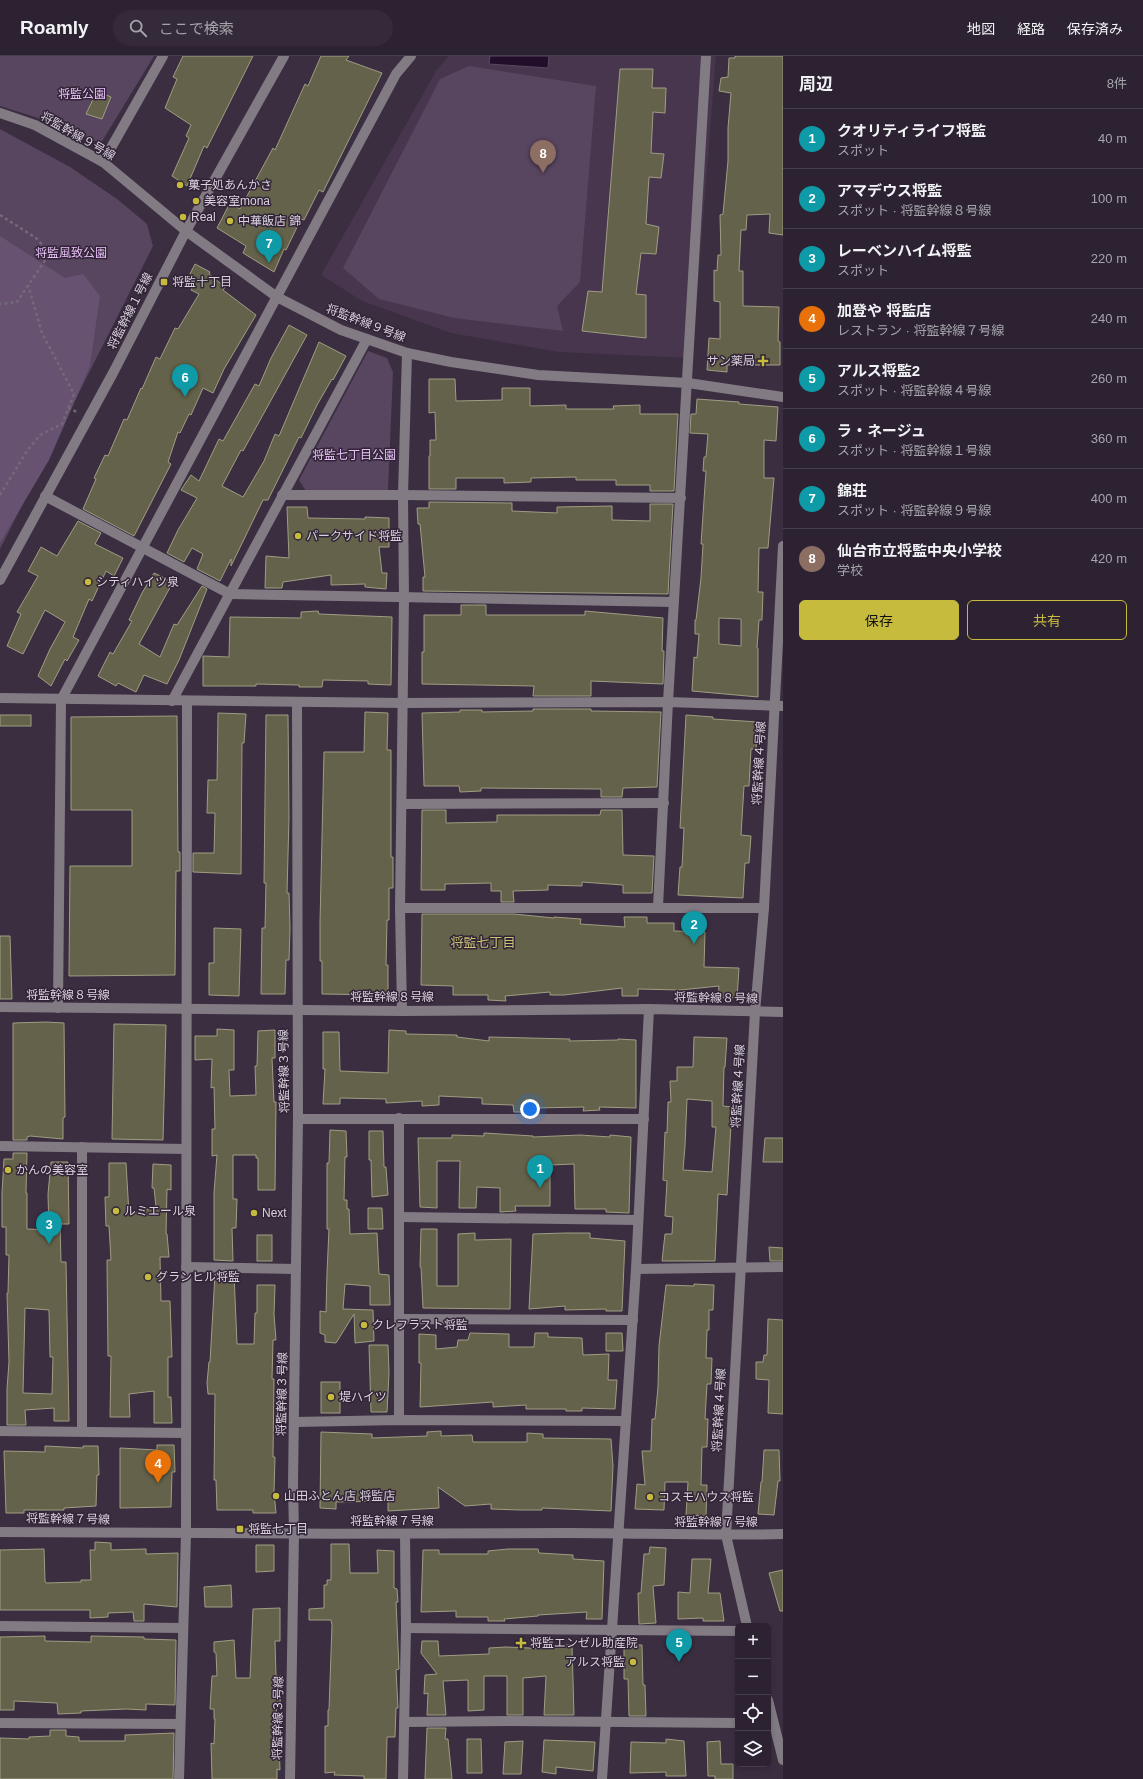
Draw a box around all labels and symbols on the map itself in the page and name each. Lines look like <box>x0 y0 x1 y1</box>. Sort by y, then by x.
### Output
park label: 将監公園 <box>58 87 106 101</box>
street label: 将監幹線９号線 <box>38 109 118 163</box>
pin: 8 <box>530 140 556 173</box>
place label: 菓子処あんかさ <box>188 178 272 192</box>
marker: 菓子処あんかさ <box>175 180 185 190</box>
place label: 美容室mona <box>204 194 270 208</box>
marker: 美容室mona <box>191 196 201 206</box>
place label: Real <box>191 210 216 224</box>
marker: Real <box>178 212 188 222</box>
place label: 中華飯店 錦 <box>238 214 301 228</box>
marker: 中華飯店 錦 <box>225 216 235 226</box>
pin: 7 <box>256 230 282 263</box>
park label: 将監風致公園 <box>35 246 107 260</box>
street label: 将監幹線１号線 <box>105 270 155 352</box>
place label: 将監十丁目 <box>172 275 232 289</box>
marker: 将監十丁目 <box>159 277 169 287</box>
street label: 将監幹線９号線 <box>324 301 408 345</box>
place label: サン薬局 <box>707 354 755 368</box>
marker: サン薬局 <box>758 356 768 366</box>
pin: 6 <box>172 364 198 397</box>
park label: 将監七丁目公園 <box>312 448 396 462</box>
place label: パークサイド将監 <box>306 529 402 543</box>
marker: パークサイド将監 <box>293 531 303 541</box>
place label: シティハイツ泉 <box>96 575 179 589</box>
marker: シティハイツ泉 <box>83 577 93 587</box>
street label: 将監幹線４号線 <box>750 721 768 805</box>
pin: 2 <box>681 911 707 944</box>
district label: 将監七丁目 <box>450 935 516 950</box>
street label: 将監幹線８号線 <box>26 988 110 1002</box>
street label: 将監幹線８号線 <box>350 990 434 1004</box>
street label: 将監幹線８号線 <box>674 990 758 1006</box>
street label: 将監幹線３号線 <box>276 1029 292 1113</box>
street label: 将監幹線４号線 <box>729 1044 747 1128</box>
your location <box>520 1099 540 1119</box>
pin: 1 <box>527 1155 553 1188</box>
place label: かんの美容室 <box>16 1163 88 1177</box>
marker: かんの美容室 <box>3 1165 13 1175</box>
place label: ルミエール泉 <box>124 1204 196 1218</box>
marker: ルミエール泉 <box>111 1206 121 1216</box>
place label: Next <box>262 1206 287 1220</box>
marker: Next <box>249 1208 259 1218</box>
pin: 3 <box>36 1211 62 1244</box>
place label: グランヒル将監 <box>156 1270 240 1284</box>
marker: グランヒル将監 <box>143 1272 153 1282</box>
place label: クレフラスト将監 <box>372 1318 468 1332</box>
marker: クレフラスト将監 <box>359 1320 369 1330</box>
street label: 将監幹線３号線 <box>274 1352 290 1436</box>
street label: 将監幹線４号線 <box>710 1368 728 1452</box>
place label: 堤ハイツ <box>339 1390 387 1404</box>
marker: 堤ハイツ <box>326 1392 336 1402</box>
pin: 4 <box>145 1450 171 1483</box>
place label: 山田ふとん店 将監店 <box>284 1489 395 1503</box>
place label: コスモハウス将監 <box>658 1490 754 1504</box>
marker: 山田ふとん店 将監店 <box>271 1491 281 1501</box>
marker: コスモハウス将監 <box>645 1492 655 1502</box>
street label: 将監幹線７号線 <box>26 1511 110 1527</box>
street label: 将監幹線７号線 <box>350 1514 434 1528</box>
street label: 将監幹線７号線 <box>674 1515 758 1529</box>
place label: 将監七丁目 <box>248 1522 308 1536</box>
marker: 将監七丁目 <box>235 1524 245 1534</box>
pin: 5 <box>666 1629 692 1662</box>
place label: 将監エンゼル助産院 <box>530 1636 638 1650</box>
marker: 将監エンゼル助産院 <box>515 1637 527 1649</box>
place label: アルス将監 <box>565 1655 625 1669</box>
marker: アルス将監 <box>628 1657 638 1667</box>
street label: 将監幹線３号線 <box>270 1676 286 1760</box>

